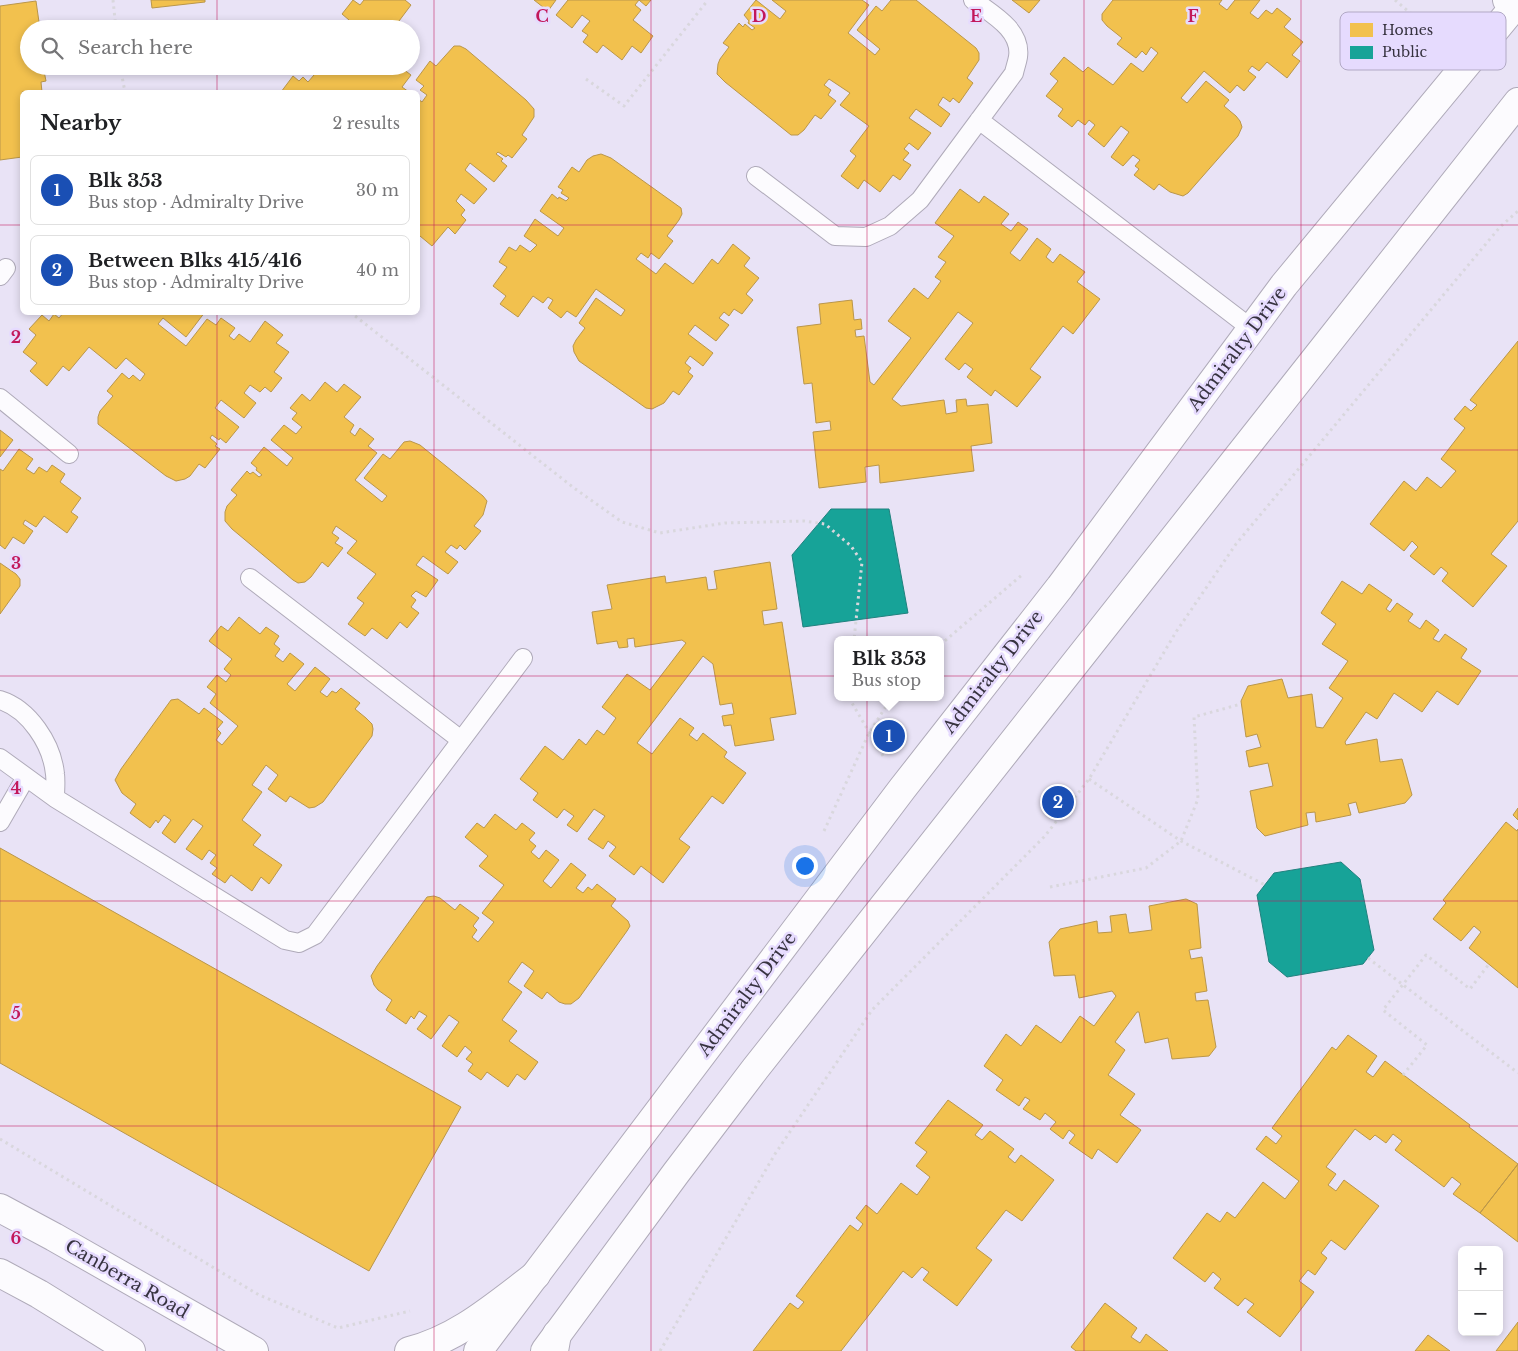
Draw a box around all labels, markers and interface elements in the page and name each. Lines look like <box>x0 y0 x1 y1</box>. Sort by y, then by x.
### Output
text: C <box>535 6 549 26</box>
text: D <box>752 6 766 26</box>
text: E <box>970 6 982 26</box>
text: F <box>1187 6 1199 26</box>
legend <box>1340 12 1506 70</box>
search box <box>20 20 420 75</box>
text: Homes <box>1382 21 1433 39</box>
icon: search <box>38 34 66 62</box>
text: Search here <box>78 36 193 59</box>
text: Public <box>1382 43 1427 61</box>
text: Nearby <box>40 110 121 136</box>
text: 2 results <box>332 113 400 133</box>
text: Blk 353 <box>88 169 163 192</box>
text: 1 <box>54 180 60 200</box>
text: 30 m <box>356 180 399 200</box>
text: Bus stop · Admiralty Drive <box>88 192 304 212</box>
text: Between Blks 415/416 <box>88 249 302 272</box>
text: 2 <box>52 260 62 280</box>
text: 40 m <box>356 260 399 280</box>
text: Bus stop · Admiralty Drive <box>88 272 304 292</box>
street label: Admiralty Drive <box>1182 282 1291 416</box>
text: 2 <box>11 327 21 347</box>
text: 3 <box>11 553 21 573</box>
street label: Admiralty Drive <box>938 606 1048 739</box>
popup <box>834 636 944 701</box>
text: Blk 353 <box>852 647 926 670</box>
text: Bus stop <box>852 670 921 690</box>
pin: 1 <box>873 717 905 755</box>
text: 4 <box>11 778 21 798</box>
pin: 2 <box>1042 783 1074 821</box>
your location <box>792 853 818 879</box>
street label: Admiralty Drive <box>692 927 801 1061</box>
text: 5 <box>11 1003 21 1023</box>
text: 6 <box>11 1228 22 1248</box>
street label: Canberra Road <box>61 1235 193 1323</box>
map controls <box>1458 1246 1503 1336</box>
button: + <box>1458 1246 1503 1291</box>
button: − <box>1458 1291 1503 1336</box>

